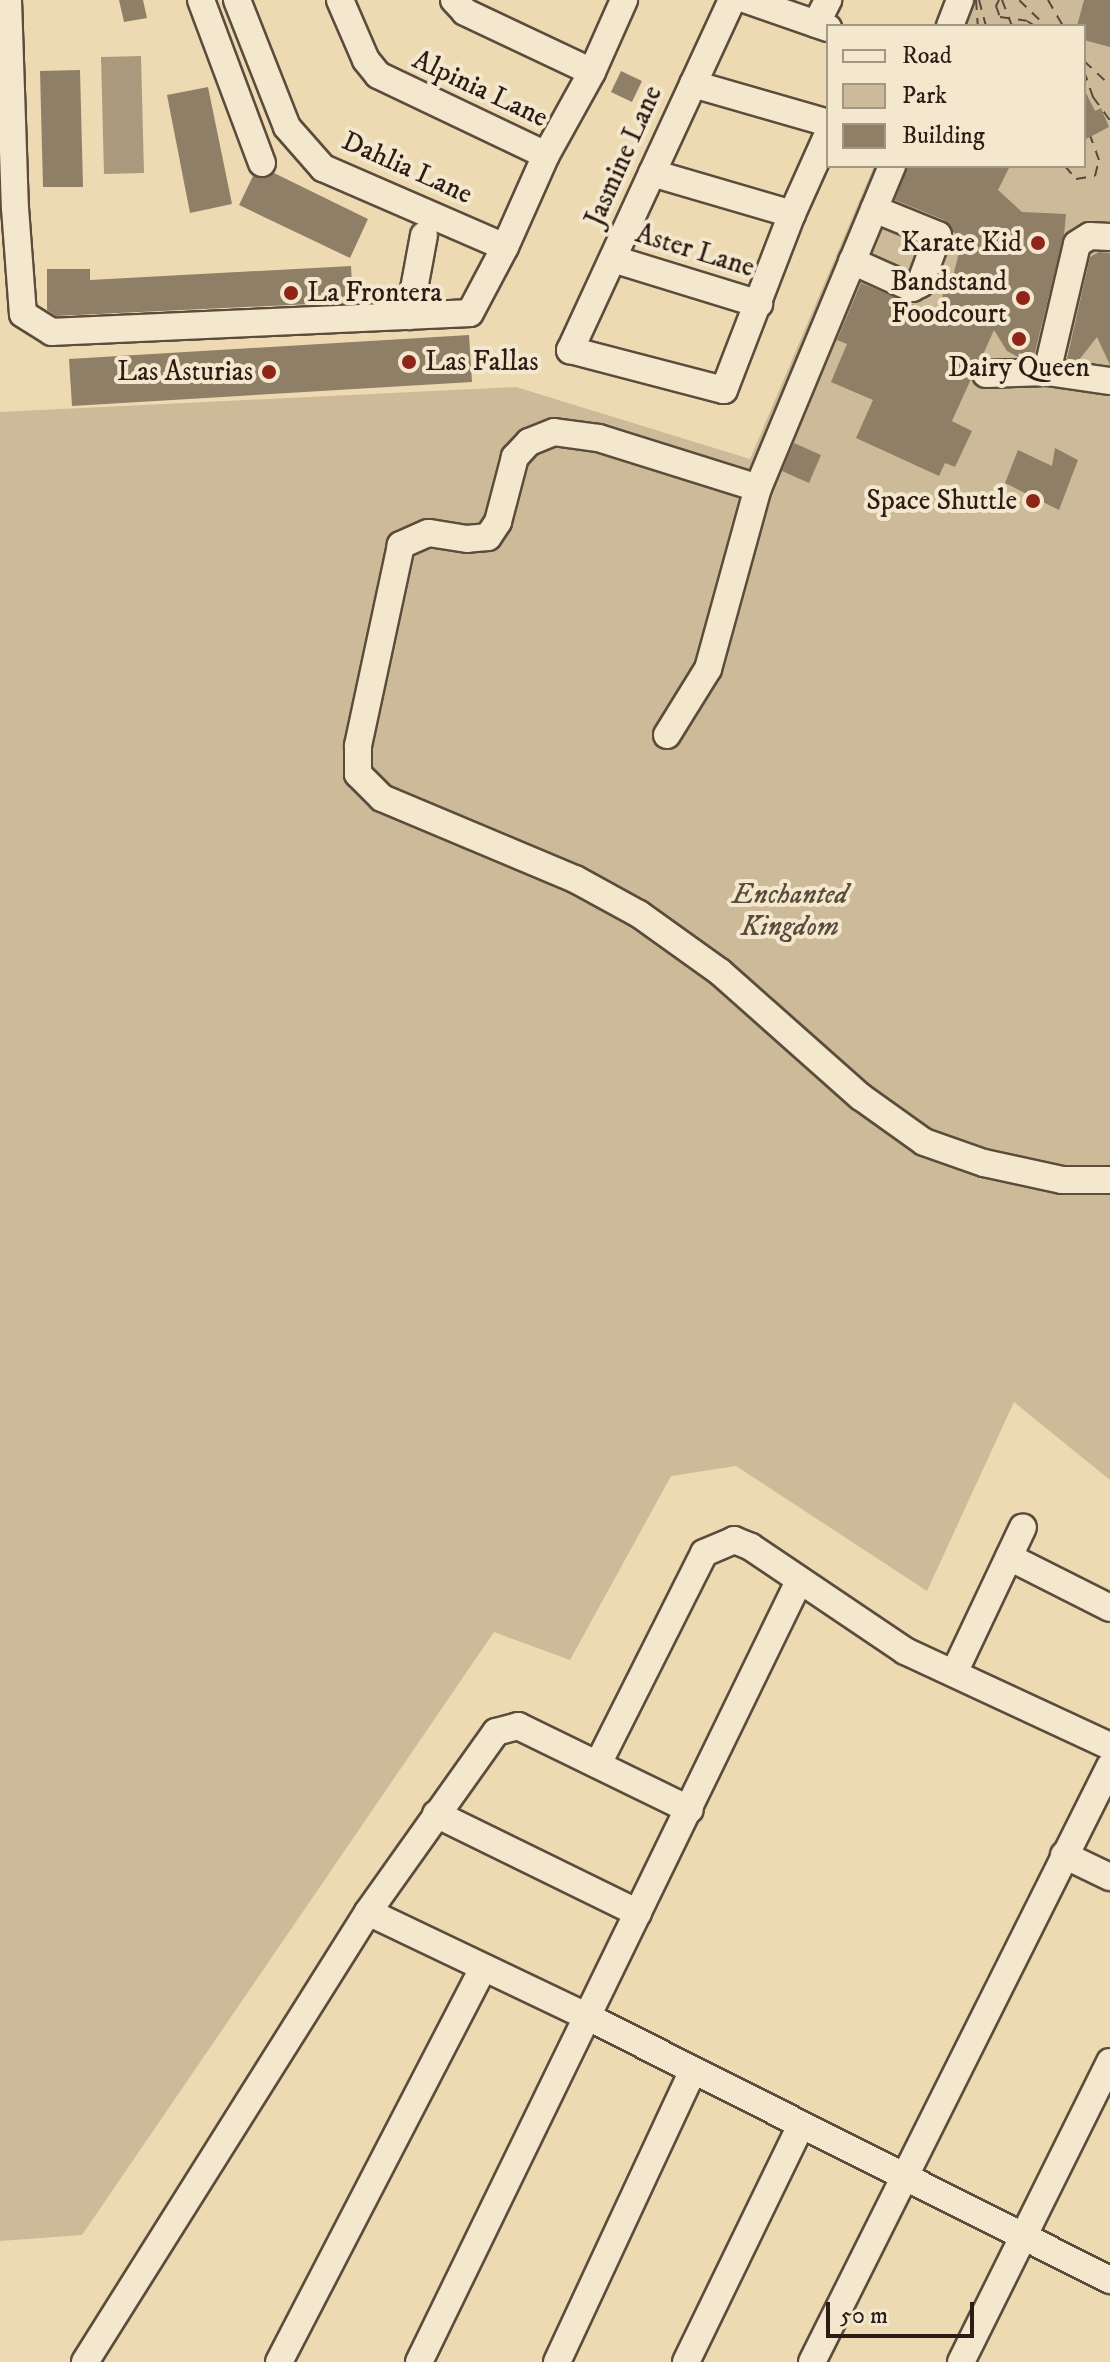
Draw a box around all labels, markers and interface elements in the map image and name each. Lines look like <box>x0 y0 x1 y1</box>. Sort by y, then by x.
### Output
legend <box>826 24 1086 168</box>
text: Road <box>902 41 952 71</box>
street label: Alpinia Lane <box>407 43 553 135</box>
street label: Jasmine Lane <box>578 80 670 232</box>
text: Park <box>902 81 947 111</box>
text: Building <box>902 121 985 151</box>
street label: Dahlia Lane <box>337 124 477 212</box>
street label: Aster Lane <box>632 217 758 285</box>
place label: Karate Kid <box>901 226 1022 260</box>
marker: Karate Kid <box>1029 234 1047 252</box>
place label: Bandstand Foodcourt <box>890 265 1007 331</box>
place label: La Frontera <box>307 276 442 310</box>
marker: La Frontera <box>282 284 300 302</box>
marker: Bandstand Foodcourt <box>1014 289 1032 307</box>
marker: Dairy Queen <box>1010 330 1028 348</box>
place label: Las Fallas <box>425 345 539 379</box>
place label: Dairy Queen <box>948 351 1090 385</box>
marker: Las Fallas <box>400 353 418 371</box>
place label: Las Asturias <box>117 355 253 389</box>
marker: Las Asturias <box>260 363 278 381</box>
place label: Space Shuttle <box>866 484 1017 518</box>
marker: Space Shuttle <box>1024 492 1042 510</box>
park label: Enchanted Kingdom <box>732 878 848 944</box>
scale bar <box>830 2286 978 2336</box>
text: 50 m <box>840 2301 888 2331</box>

